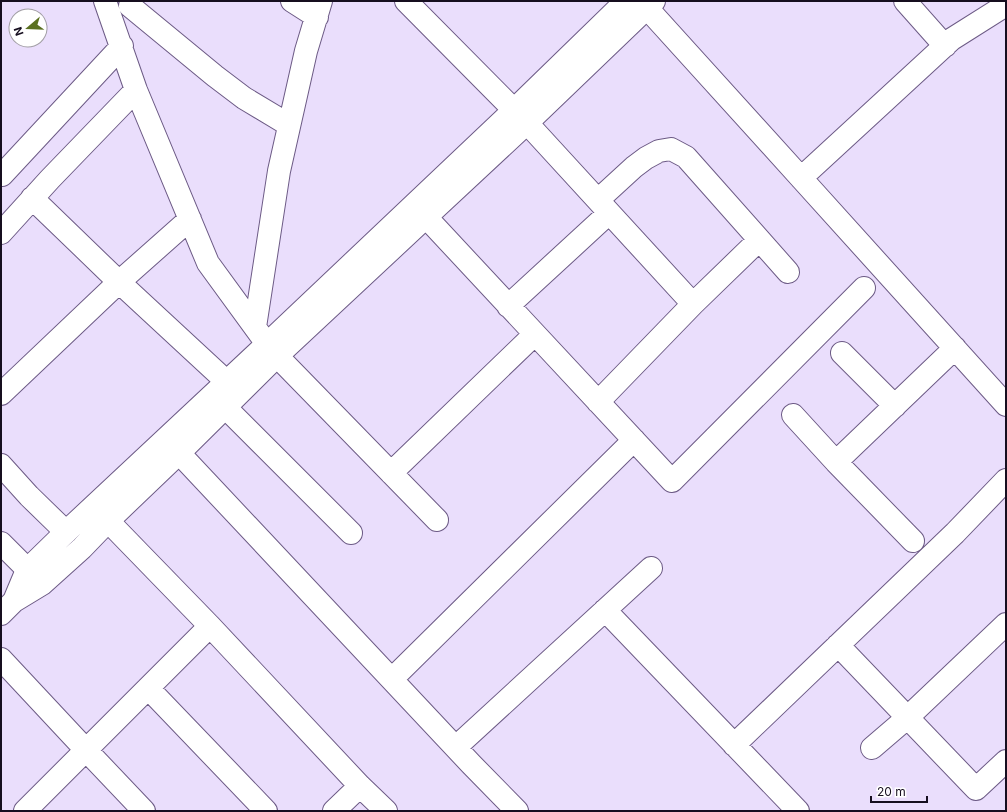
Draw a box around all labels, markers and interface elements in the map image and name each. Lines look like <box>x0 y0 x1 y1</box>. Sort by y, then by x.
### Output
north arrow <box>8 8 48 48</box>
text: N <box>11 25 27 38</box>
scale bar <box>871 778 927 804</box>
text: 20 m <box>877 784 906 799</box>

